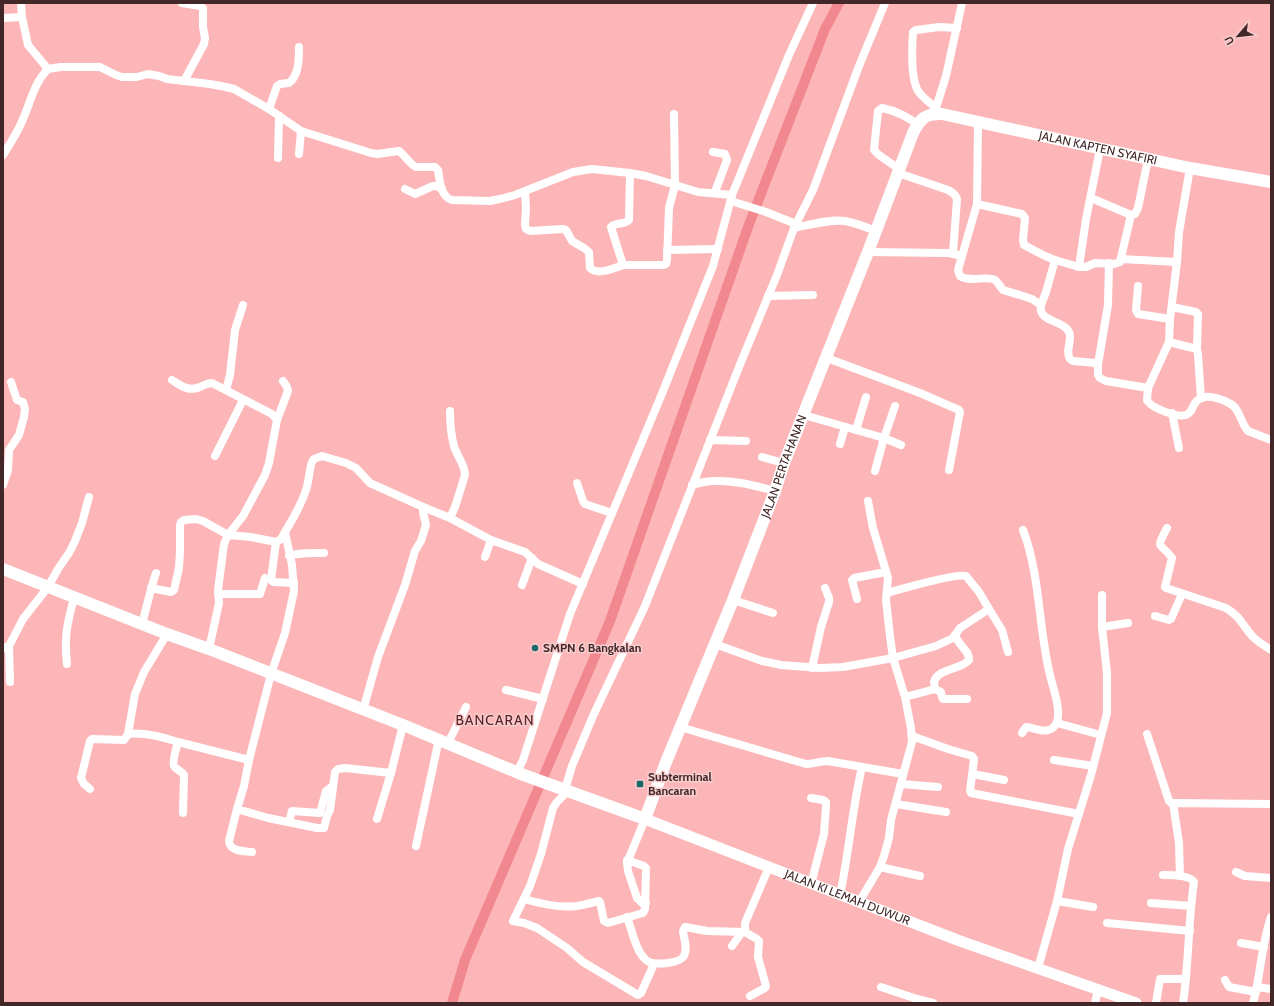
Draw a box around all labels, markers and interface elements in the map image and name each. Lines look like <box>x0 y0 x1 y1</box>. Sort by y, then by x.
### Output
north arrow <box>1218 16 1258 56</box>
text: U <box>1221 34 1237 47</box>
street label: JALAN KAPTEN SYAFIRI <box>1037 127 1159 168</box>
street label: JALAN PERTAHANAN <box>757 412 809 521</box>
place label: SMPN 6 Bangkalan <box>543 640 641 655</box>
marker: SMPN 6 Bangkalan <box>530 643 540 653</box>
district label: BANCARAN <box>455 711 535 729</box>
place label: Subterminal Bancaran <box>648 769 712 798</box>
marker: Subterminal Bancaran <box>635 779 645 789</box>
street label: JALAN KI LEMAH DUWUR <box>782 865 913 928</box>

